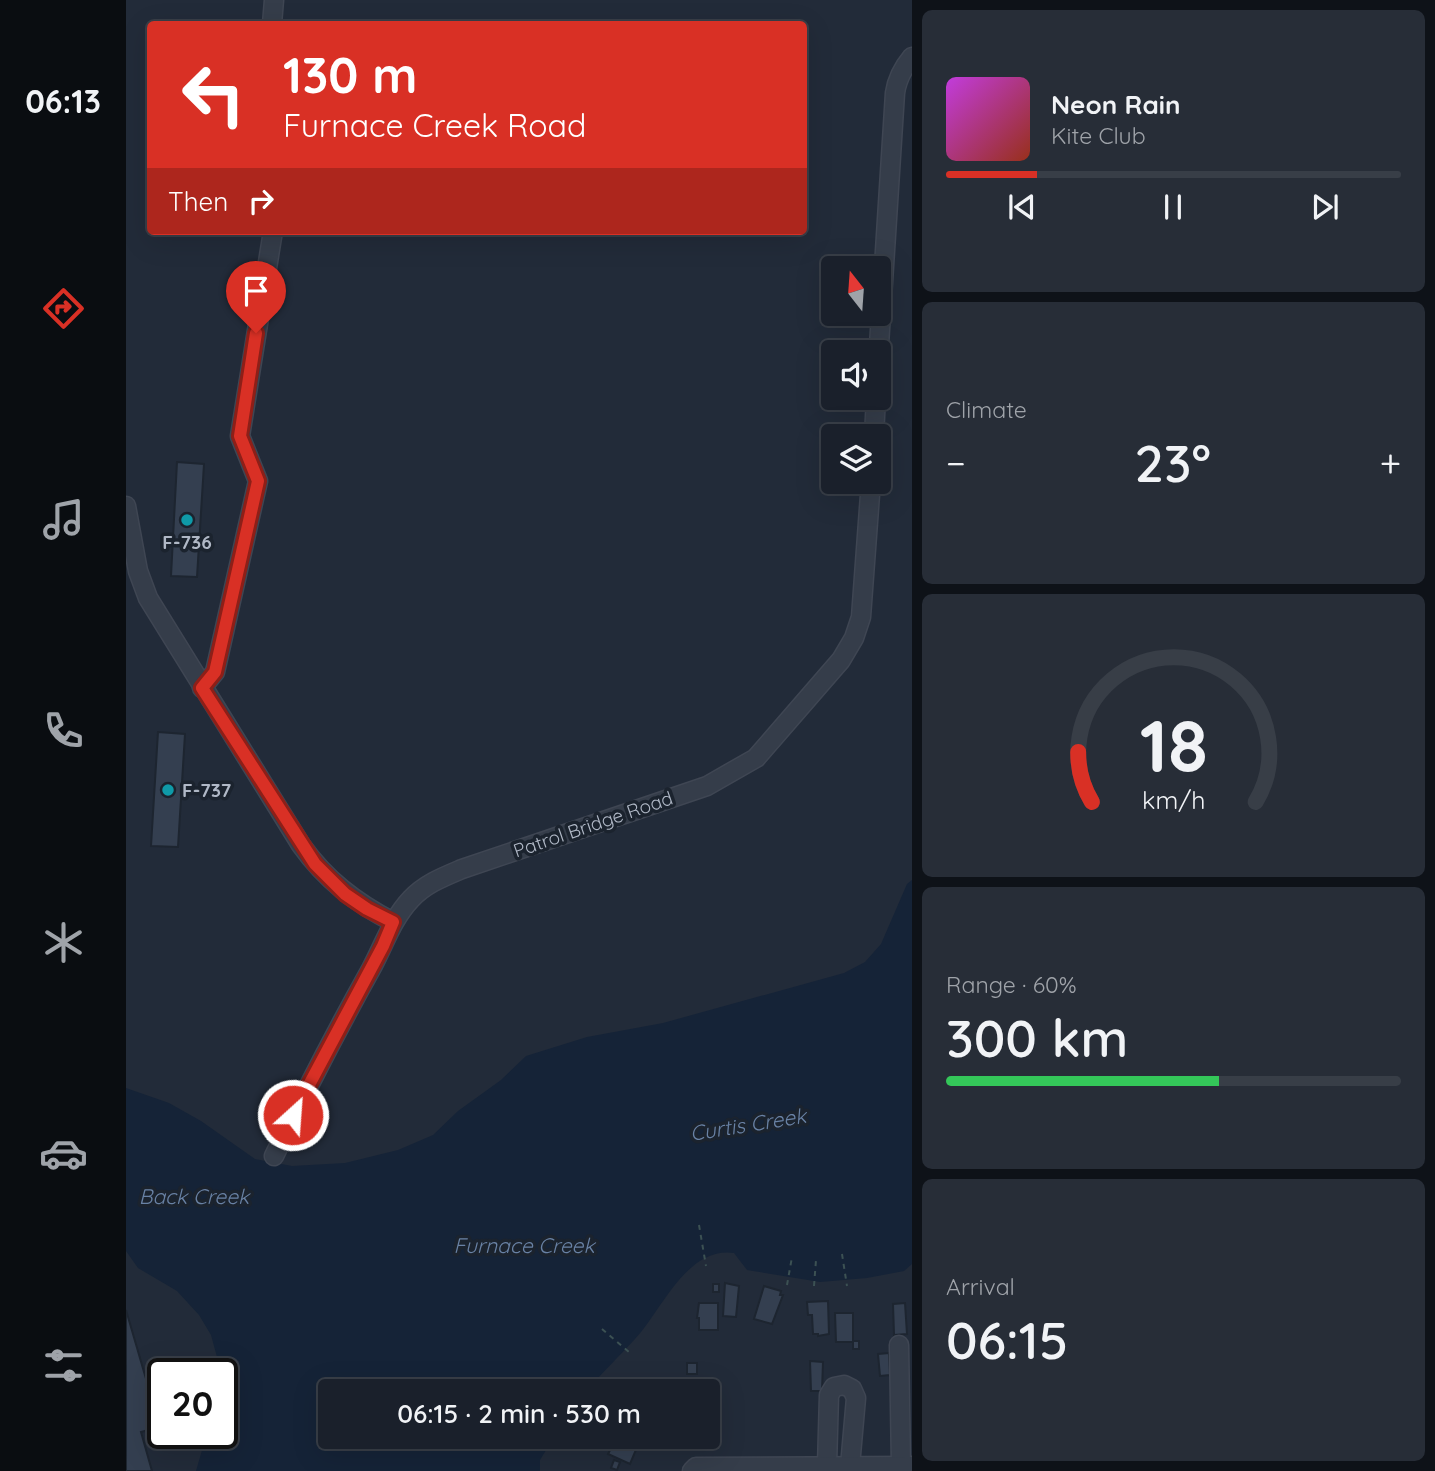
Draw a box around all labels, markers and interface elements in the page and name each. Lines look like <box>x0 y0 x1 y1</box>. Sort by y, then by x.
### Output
text: 130 m <box>283 44 417 105</box>
icon: left <box>168 49 259 140</box>
text: 06:13 <box>25 81 101 121</box>
text: Neon Rain <box>1051 88 1180 121</box>
text: Furnace Creek Road <box>283 105 586 145</box>
text: Kite Club <box>1051 121 1146 150</box>
icon: right <box>242 182 280 220</box>
text: Then <box>168 185 228 218</box>
icon: previous <box>1003 188 1041 226</box>
icon: pause <box>1154 188 1192 226</box>
icon: next <box>1306 188 1344 226</box>
north arrow <box>821 256 891 326</box>
map controls <box>821 256 891 494</box>
pin <box>226 261 286 333</box>
icon: arrive <box>237 272 275 310</box>
icon: directions <box>39 284 88 333</box>
button: sound <box>821 340 891 410</box>
text: Climate <box>946 395 1027 424</box>
button: layers <box>821 424 891 494</box>
text: 23° <box>1134 430 1211 495</box>
text: − <box>946 439 966 487</box>
text: + <box>1380 439 1401 487</box>
icon: music <box>39 495 88 544</box>
marker: F-736 <box>179 512 195 528</box>
place label: F-736 <box>162 530 212 554</box>
text: 18 <box>1139 699 1208 790</box>
icon: phone <box>39 706 88 755</box>
place label: F-737 <box>182 778 231 802</box>
marker: F-737 <box>160 782 176 798</box>
text: km/h <box>1142 783 1205 814</box>
street label: Patrol Bridge Road <box>510 785 676 863</box>
icon: climate <box>39 918 88 967</box>
text: Range · 60% <box>946 970 1077 999</box>
text: 300 km <box>946 1005 1128 1070</box>
position arrow <box>256 1078 330 1152</box>
water label: Curtis Creek <box>688 1102 810 1146</box>
icon: car <box>39 1129 88 1178</box>
water label: Back Creek <box>139 1183 251 1209</box>
water label: Furnace Creek <box>453 1232 596 1258</box>
text: Arrival <box>946 1272 1015 1301</box>
text: 06:15 <box>946 1307 1068 1372</box>
icon: filters <box>39 1341 88 1390</box>
speed limit sign: 20 <box>147 1358 238 1449</box>
text: 06:15 · 2 min · 530 m <box>397 1397 641 1430</box>

